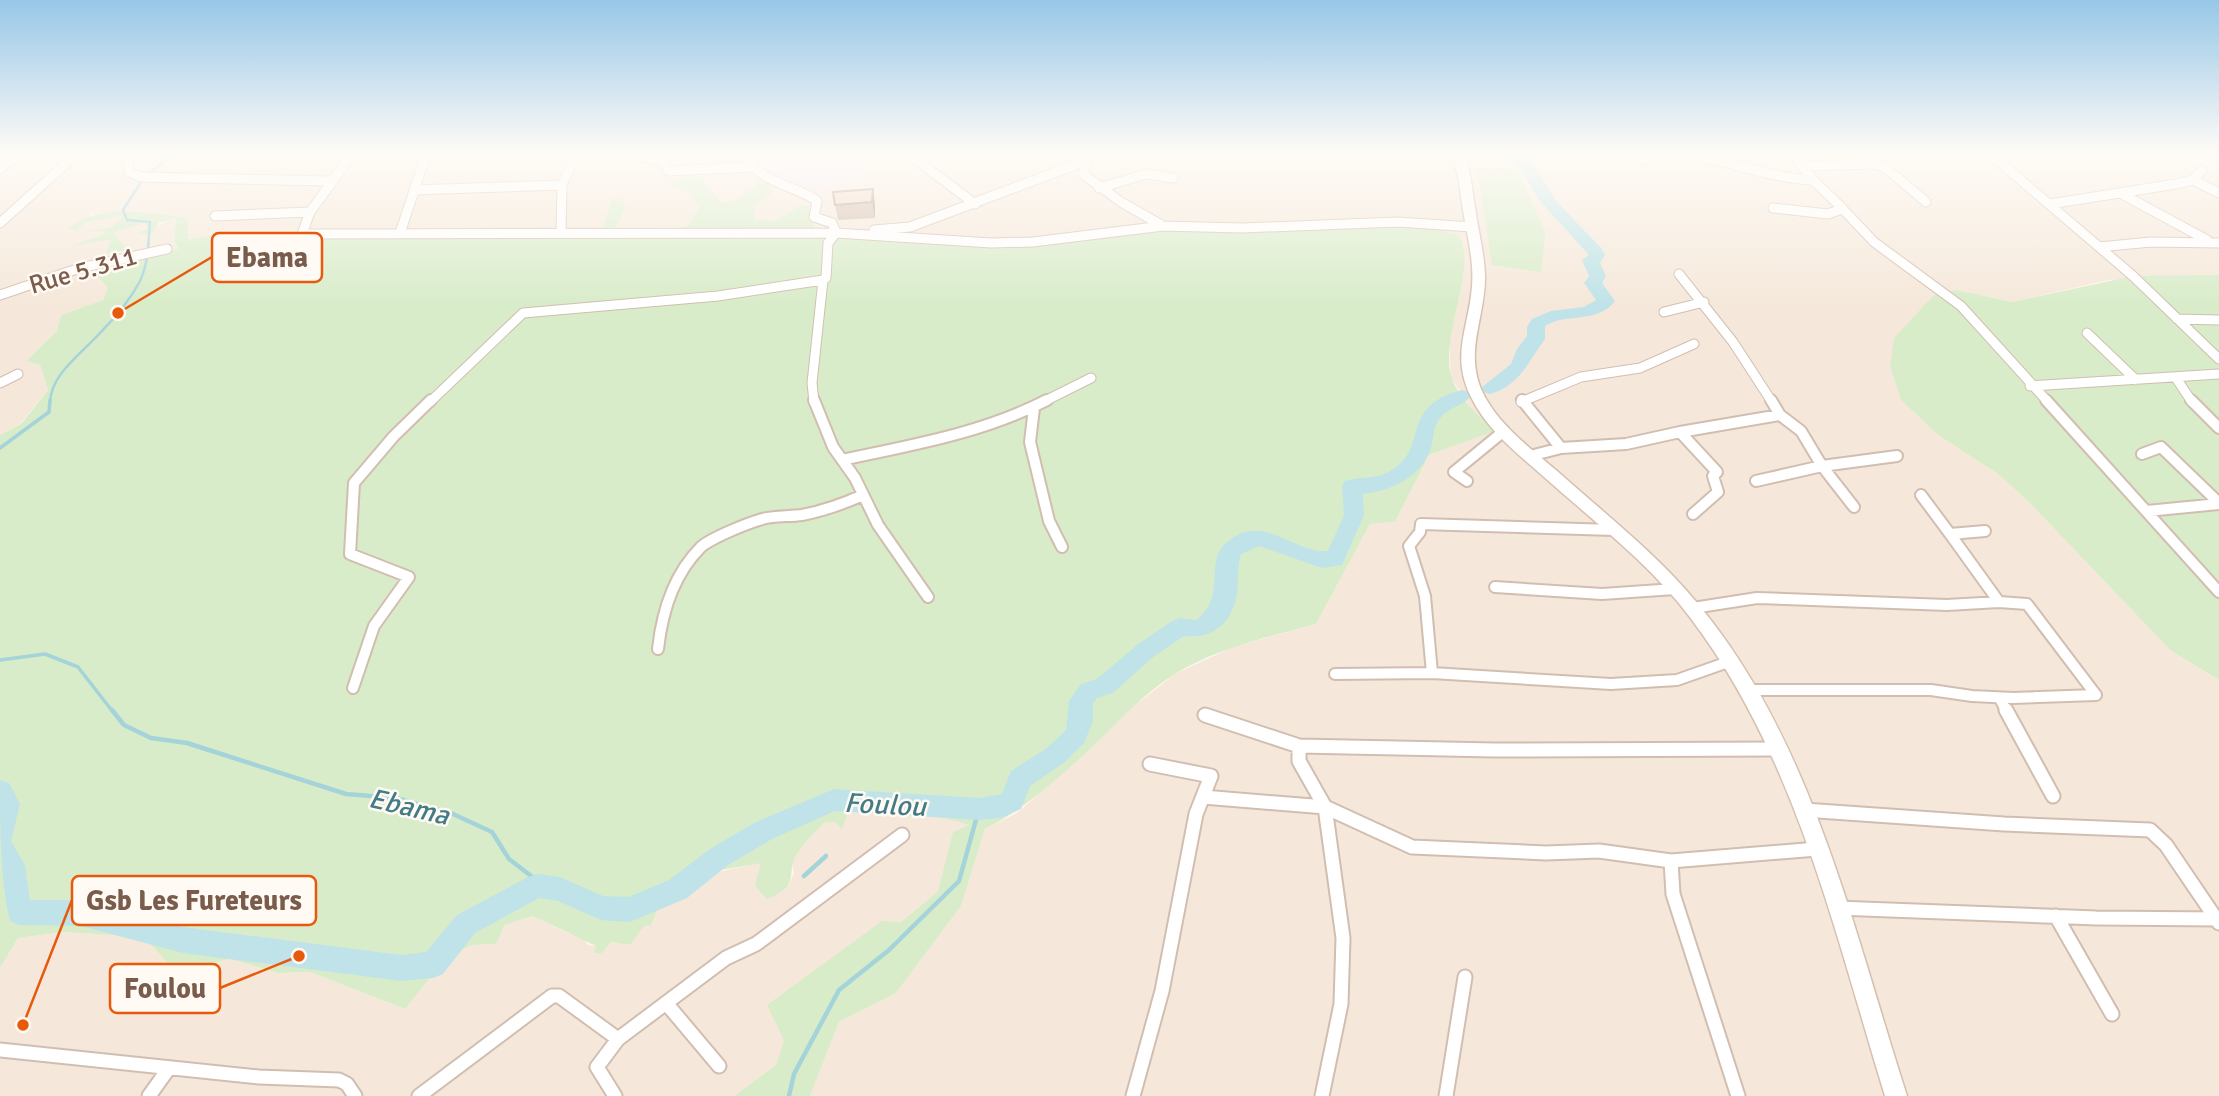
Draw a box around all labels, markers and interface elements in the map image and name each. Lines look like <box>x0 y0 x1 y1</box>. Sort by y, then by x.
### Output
callout: Ebama <box>212 233 322 282</box>
street label: Rue 5.311 <box>25 240 141 302</box>
text: Ebama <box>226 241 308 275</box>
water label: Ebama <box>366 781 453 833</box>
water label: Foulou <box>843 786 928 824</box>
callout: Gsb Les Fureteurs <box>72 876 316 925</box>
text: Gsb Les Fureteurs <box>86 884 302 918</box>
callout: Foulou <box>110 964 220 1013</box>
text: Foulou <box>124 972 206 1006</box>

